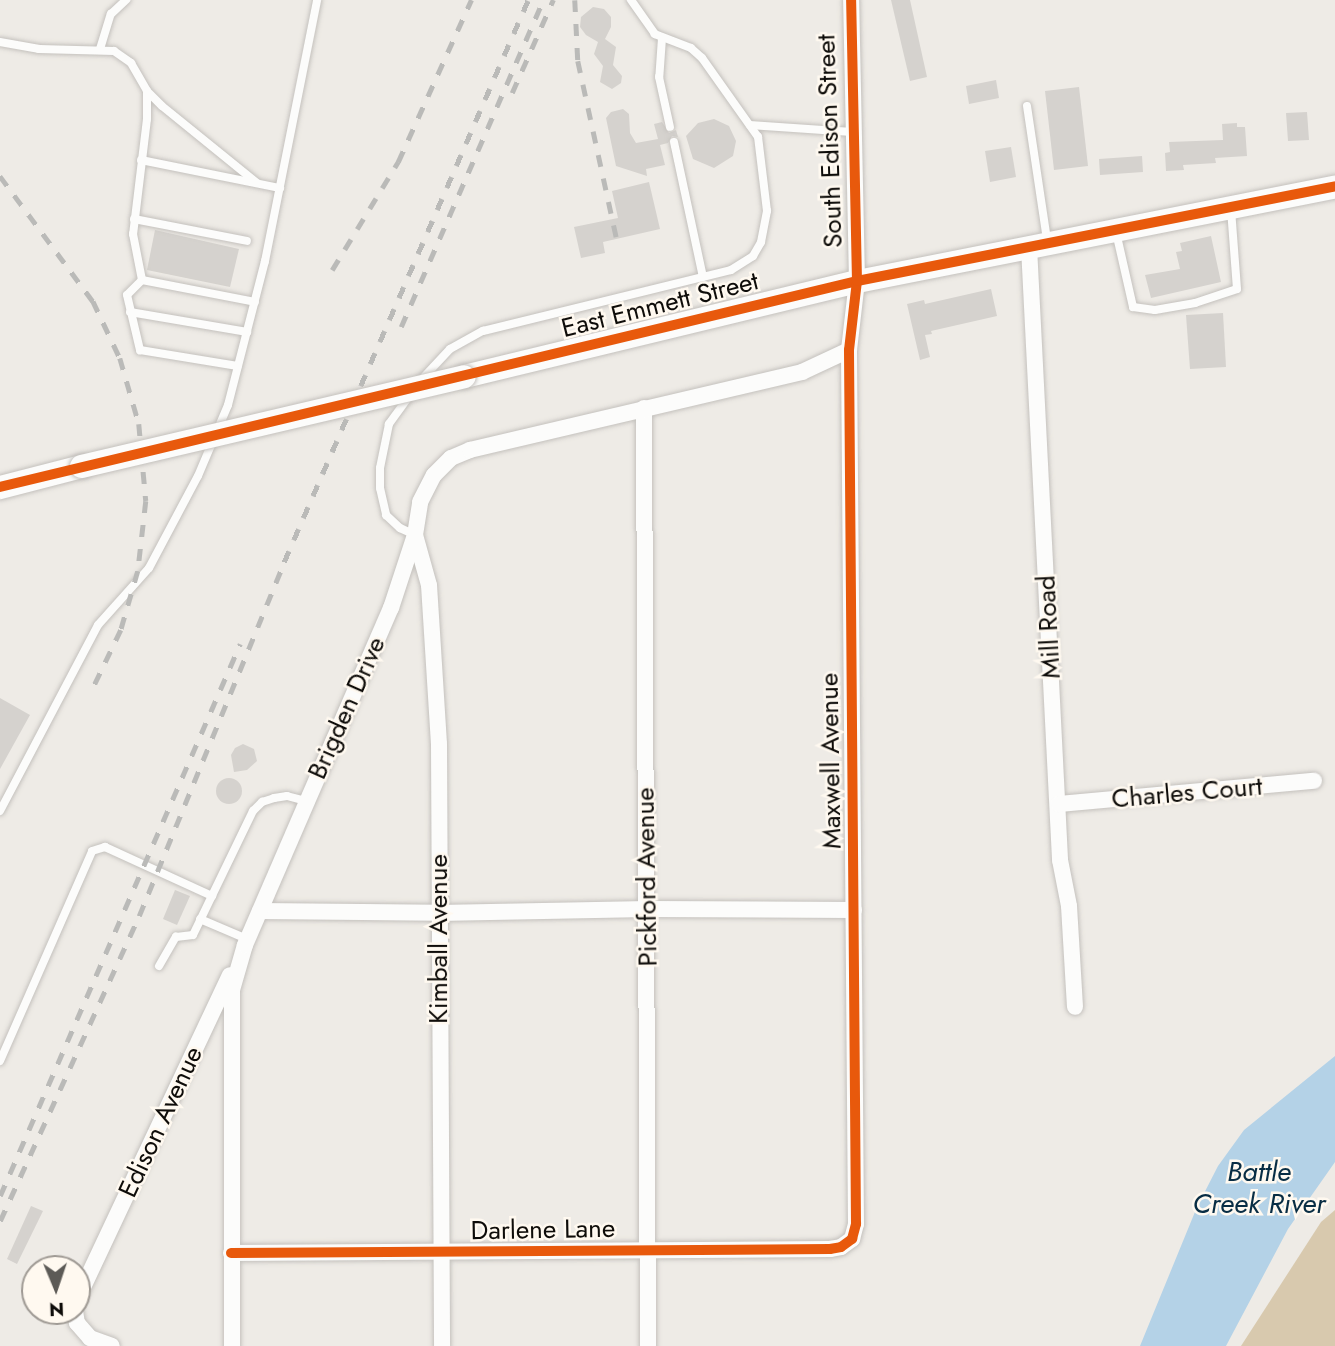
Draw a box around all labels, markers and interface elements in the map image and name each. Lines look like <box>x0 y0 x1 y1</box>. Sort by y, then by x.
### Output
street label: South Edison Street <box>811 34 849 248</box>
street label: East Emmett Street <box>558 265 762 345</box>
street label: Mill Road <box>1031 574 1067 680</box>
street label: Brigden Drive <box>302 632 392 784</box>
street label: Maxwell Avenue <box>814 673 848 849</box>
street label: Charles Court <box>1110 771 1264 815</box>
street label: Pickford Avenue <box>630 787 664 967</box>
street label: Kimball Avenue <box>423 854 455 1024</box>
street label: Edison Avenue <box>112 1042 210 1202</box>
water label: Battle Creek River <box>1192 1155 1326 1221</box>
street label: Darlene Lane <box>470 1213 616 1247</box>
north arrow <box>21 1255 91 1325</box>
text: N <box>49 1296 65 1323</box>

